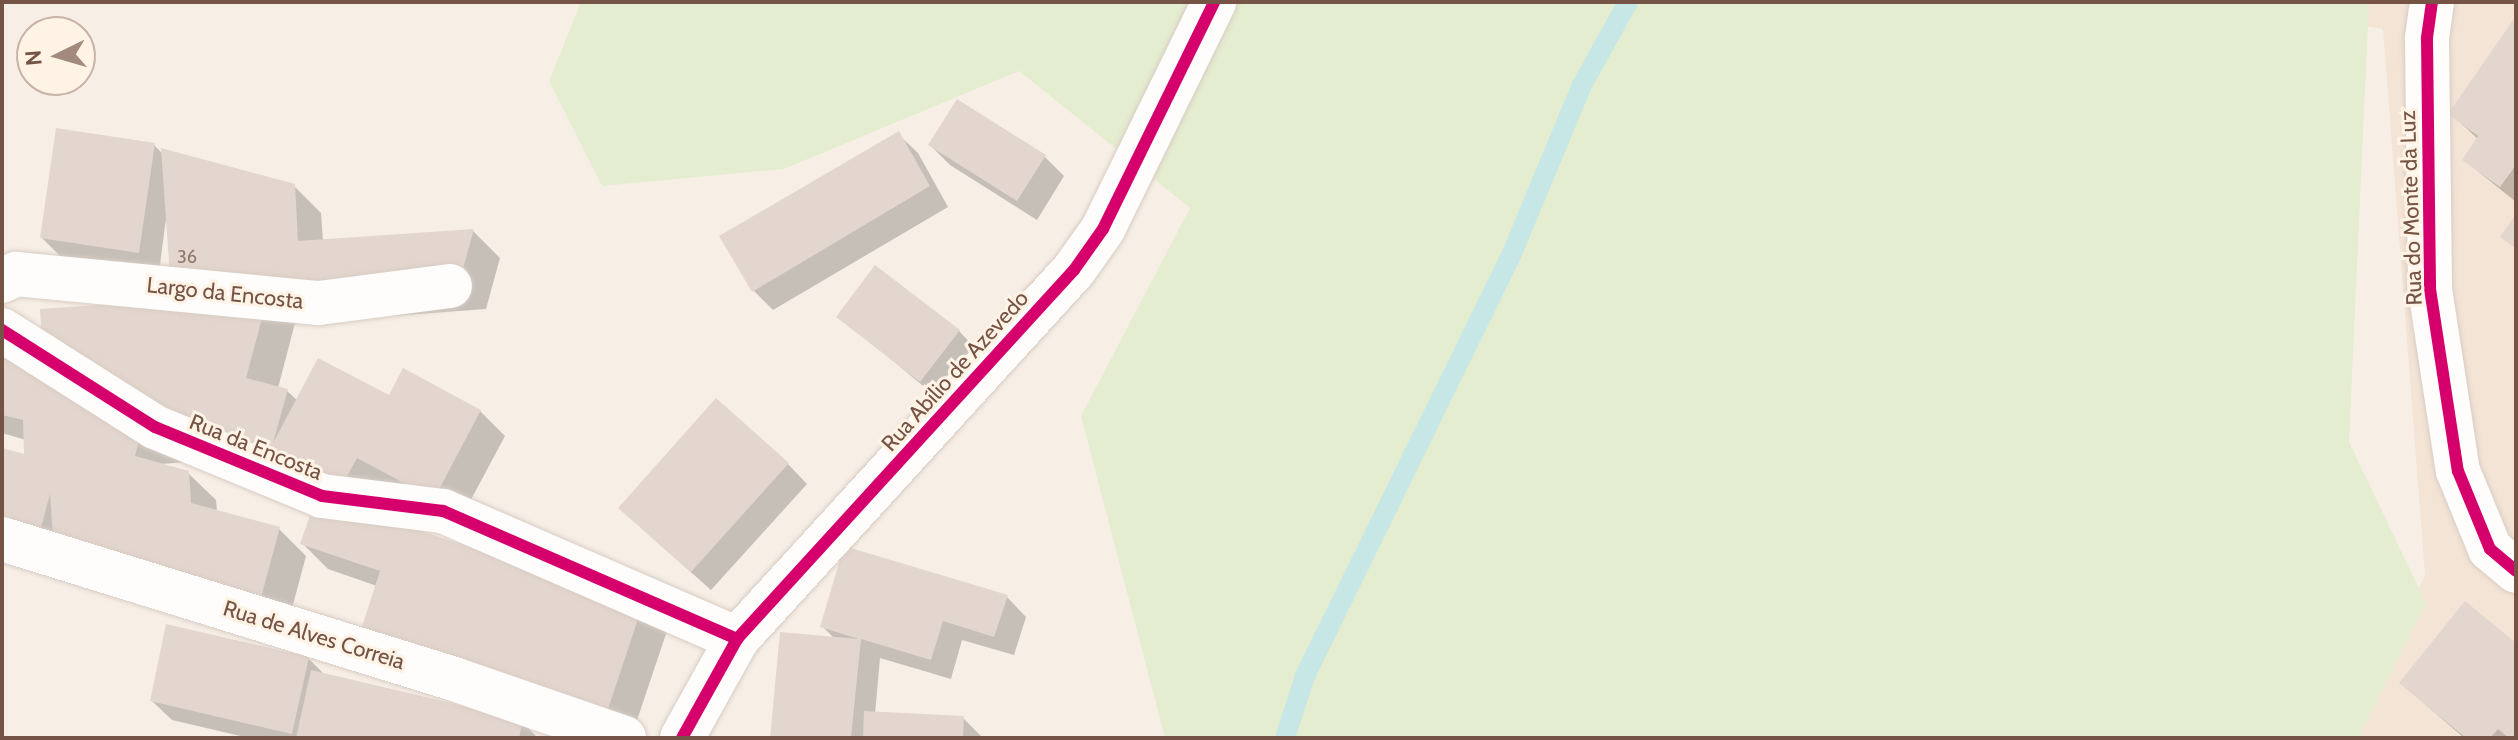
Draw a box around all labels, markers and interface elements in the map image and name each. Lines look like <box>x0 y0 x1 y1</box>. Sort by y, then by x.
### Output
north arrow <box>16 16 96 96</box>
text: N <box>19 49 48 67</box>
street label: Rua do Monte da Luz <box>2394 110 2428 306</box>
house number: 36 <box>177 246 197 268</box>
street label: Largo da Encosta <box>145 272 305 314</box>
street label: Rua Abílio de Azevedo <box>876 285 1034 457</box>
street label: Rua da Encosta <box>186 408 326 486</box>
street label: Rua de Alves Correia <box>220 595 408 675</box>

